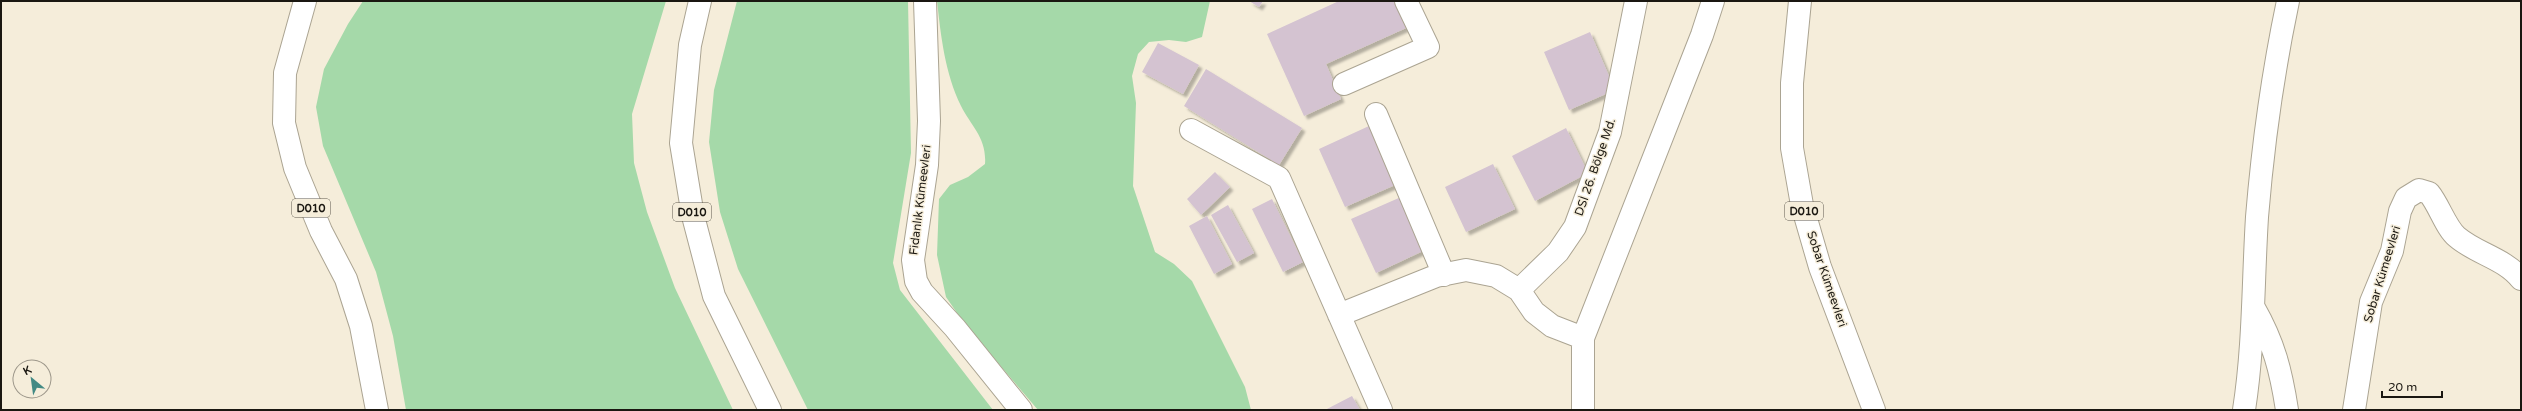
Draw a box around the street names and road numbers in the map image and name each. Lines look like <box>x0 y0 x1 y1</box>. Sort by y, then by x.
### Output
street label: DSİ 26. Bölge Md. <box>1572 116 1618 218</box>
street label: Fidanlık Kümeevleri <box>906 144 934 256</box>
road number: D010 <box>292 199 330 217</box>
road number: D010 <box>1785 202 1823 220</box>
road number: D010 <box>673 203 711 221</box>
street label: Sobar Kümeevleri <box>2361 224 2403 324</box>
street label: Sobar Kümeevleri <box>1804 229 1850 329</box>

